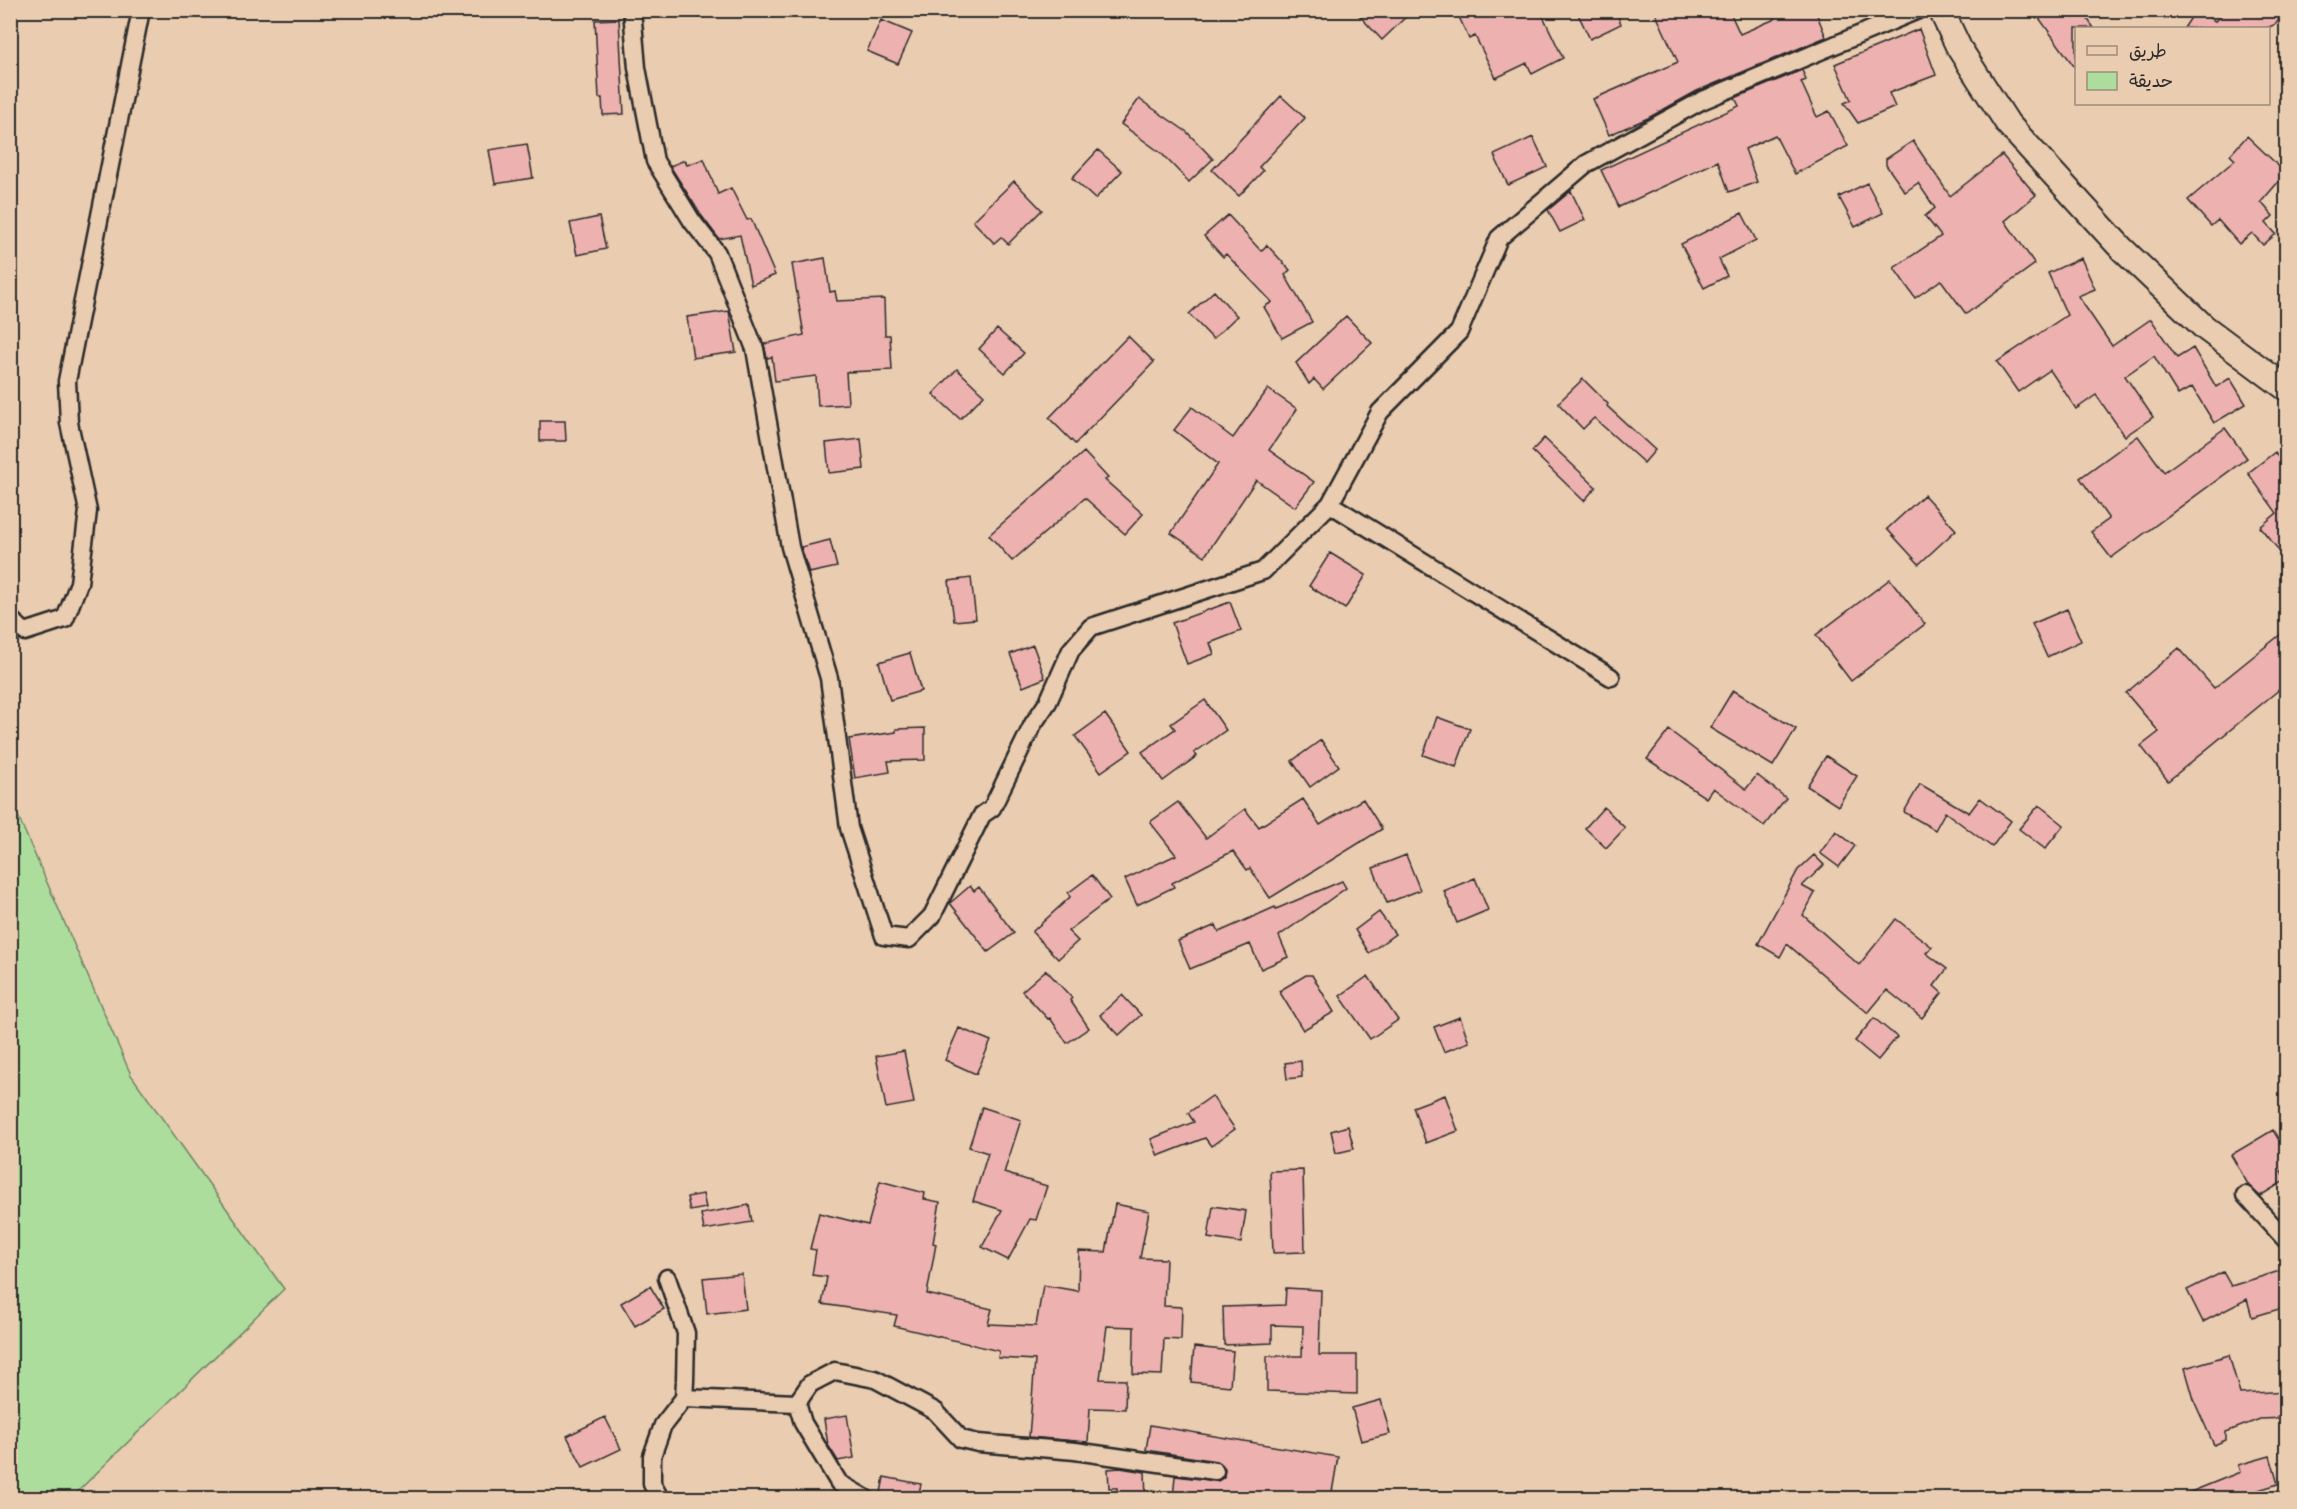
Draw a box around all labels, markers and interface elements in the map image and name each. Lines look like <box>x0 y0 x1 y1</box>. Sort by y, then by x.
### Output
legend <box>2075 27 2270 105</box>
text: طريق <box>2129 36 2167 63</box>
text: حديقة <box>2129 66 2173 93</box>

